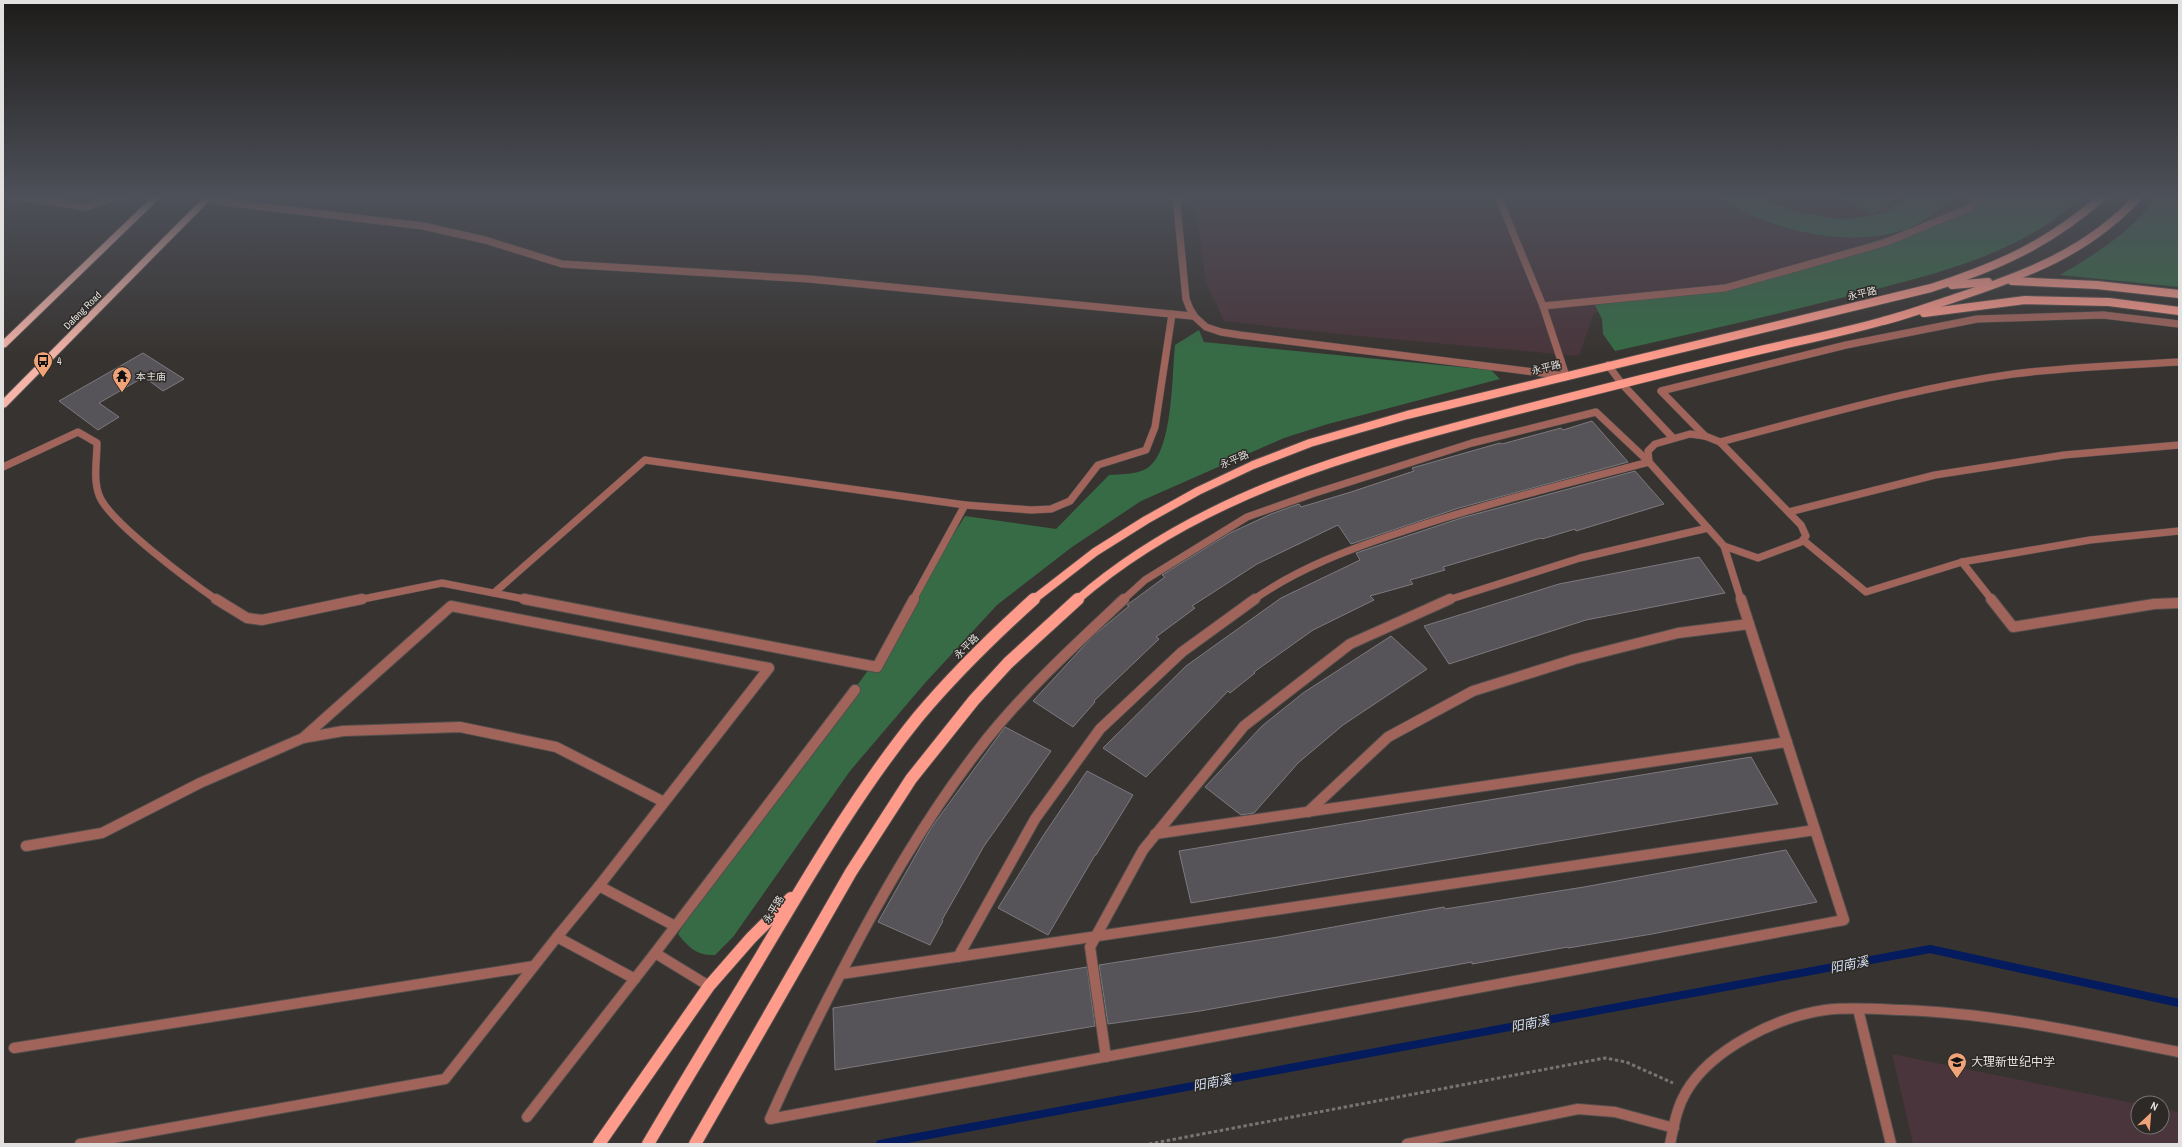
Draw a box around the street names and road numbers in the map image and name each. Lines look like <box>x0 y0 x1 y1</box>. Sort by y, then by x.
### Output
street label: 永平路 <box>1846 284 1878 303</box>
street label: Dafeng Road <box>61 289 104 332</box>
street label: 永平路 <box>1530 358 1562 377</box>
street label: 永平路 <box>1218 448 1251 471</box>
street label: 永平路 <box>951 631 982 662</box>
street label: 永平路 <box>760 893 787 925</box>

